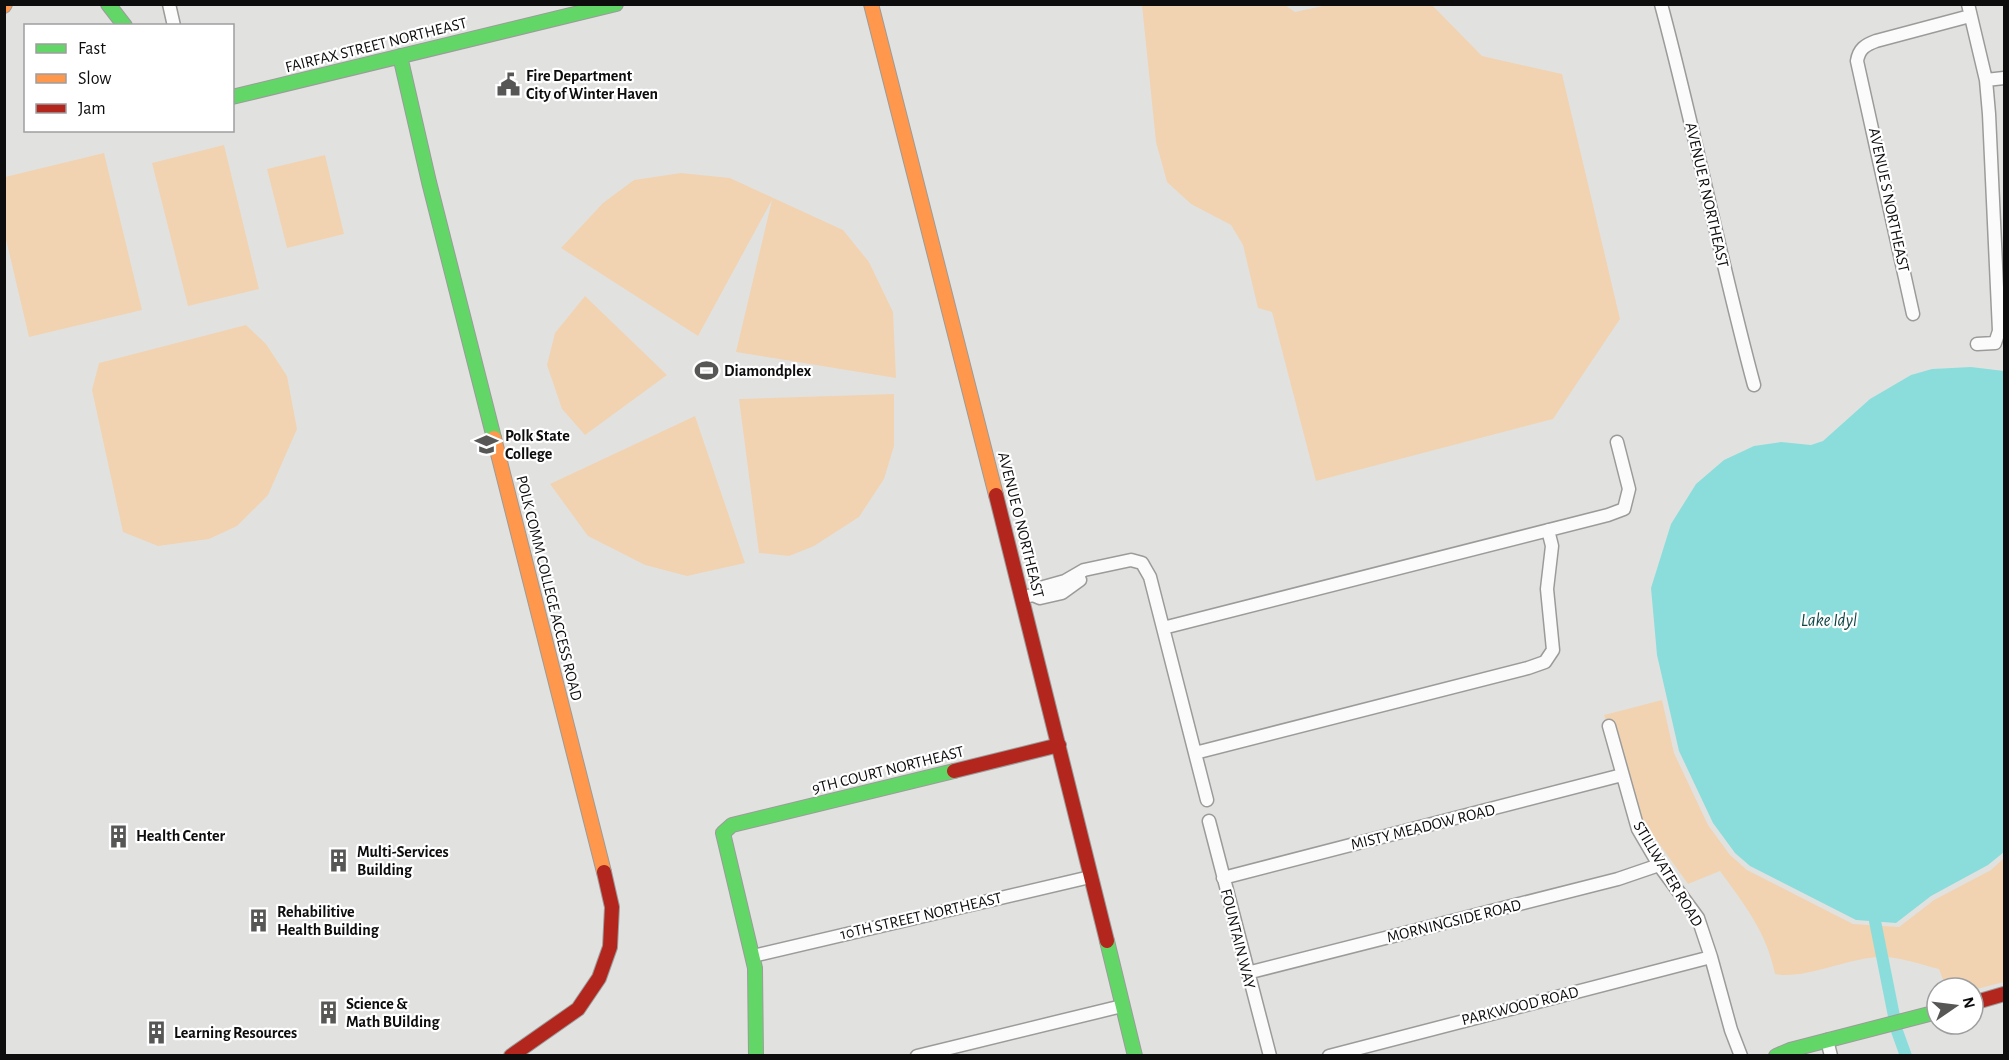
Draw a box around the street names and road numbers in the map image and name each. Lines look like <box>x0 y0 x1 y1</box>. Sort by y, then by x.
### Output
street label: FAIRFAX STREET NORTHEAST <box>284 15 469 75</box>
street label: AVENUE R NORTHEAST <box>1683 121 1732 269</box>
street label: AVENUE S NORTHEAST <box>1866 126 1912 274</box>
street label: AVENUE O NORTHEAST <box>995 450 1047 600</box>
street label: POLK COMM COLLEGE ACCESS ROAD <box>513 474 585 702</box>
street label: 9TH COURT NORTHEAST <box>810 743 966 797</box>
street label: MISTY MEADOW ROAD <box>1349 801 1497 853</box>
street label: STILLWATER ROAD <box>1630 819 1706 929</box>
street label: FOUNTAIN WAY <box>1218 887 1258 991</box>
street label: 10TH STREET NORTHEAST <box>839 890 1003 942</box>
street label: MORNINGSIDE ROAD <box>1385 897 1523 945</box>
street label: PARKWOOD ROAD <box>1460 984 1580 1028</box>

